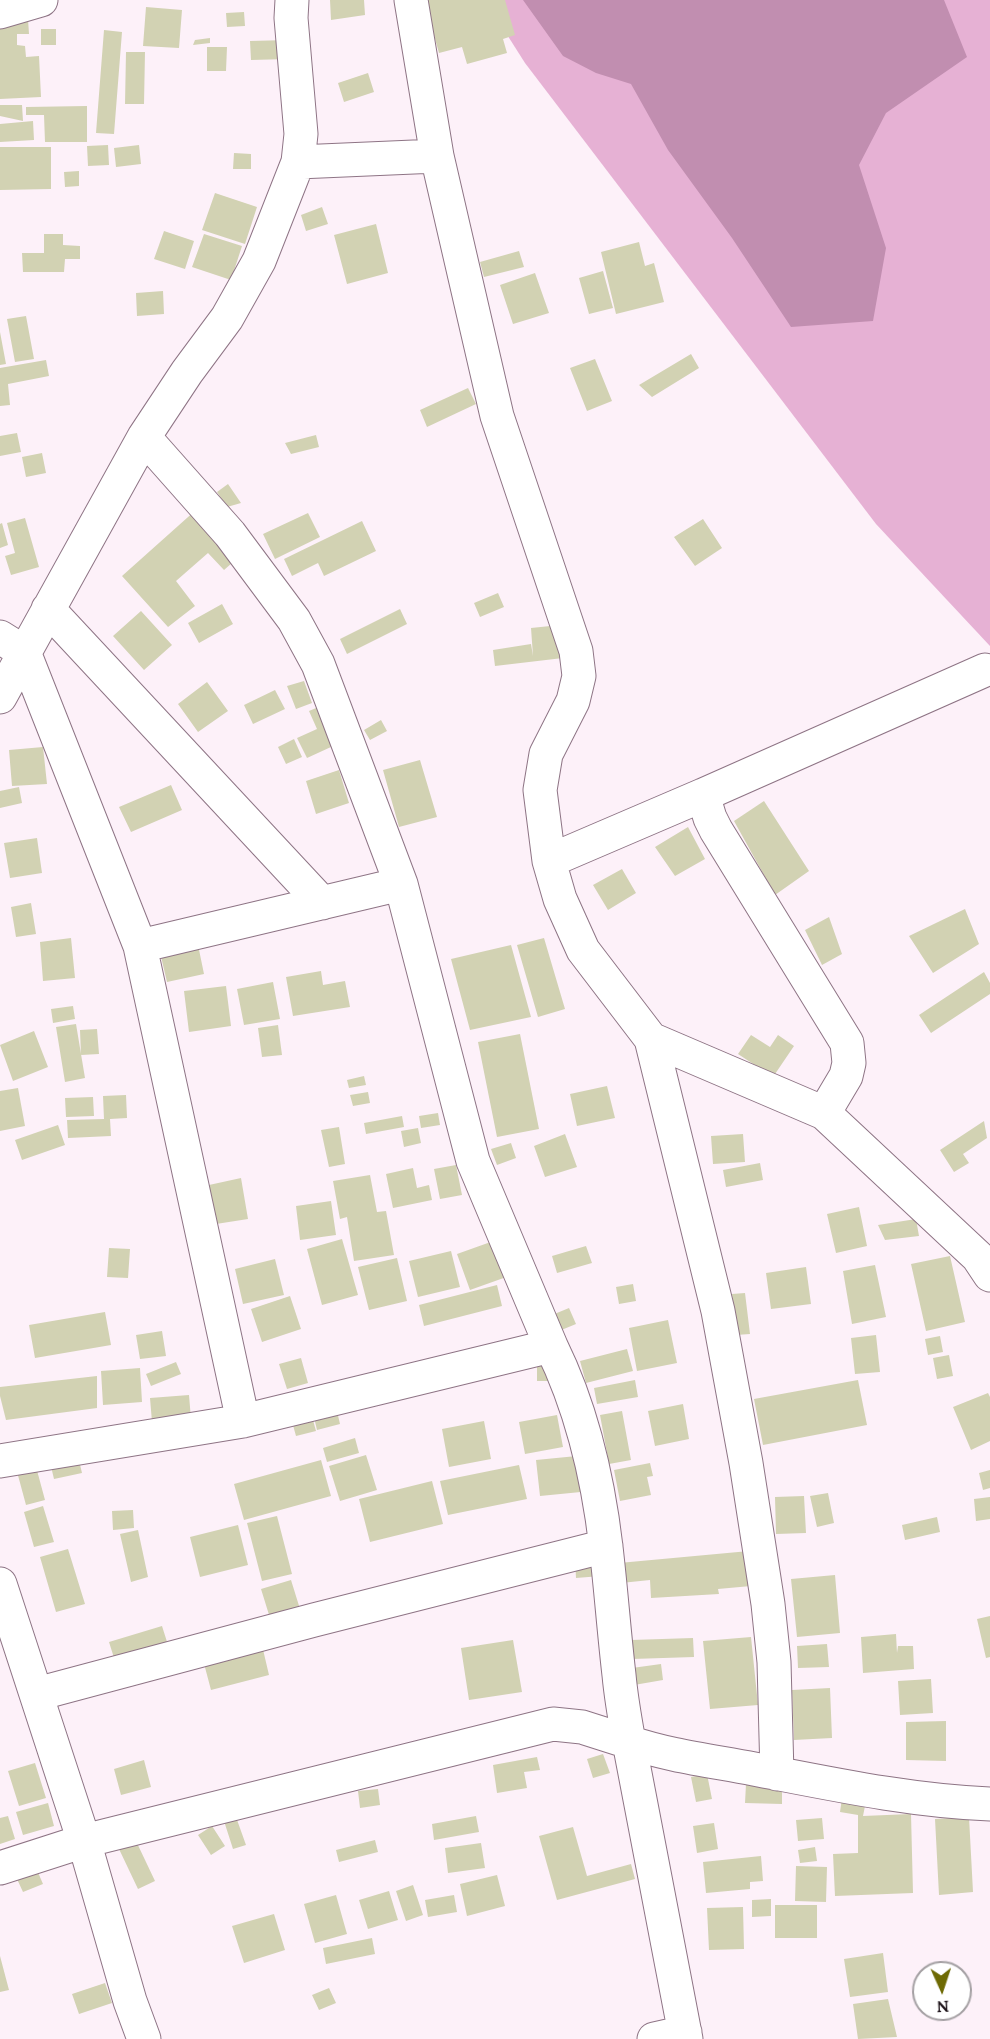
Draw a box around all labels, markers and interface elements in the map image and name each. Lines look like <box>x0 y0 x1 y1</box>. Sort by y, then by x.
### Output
north arrow <box>912 1961 972 2021</box>
text: N <box>936 1997 950 2017</box>

